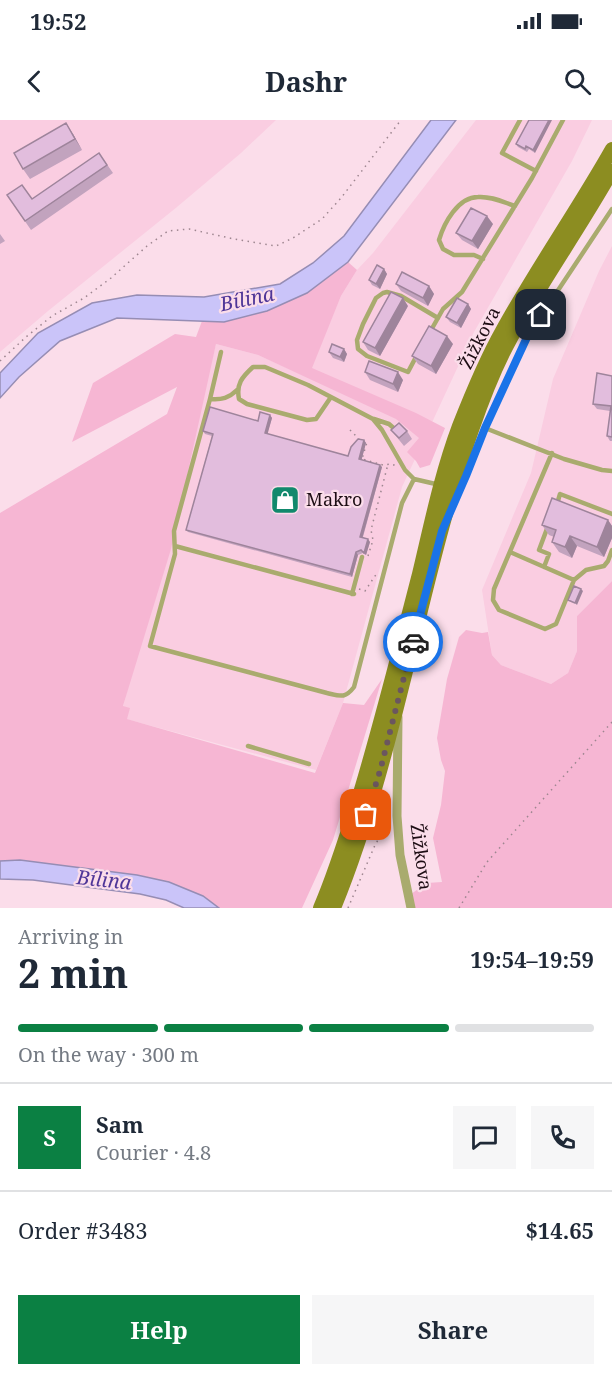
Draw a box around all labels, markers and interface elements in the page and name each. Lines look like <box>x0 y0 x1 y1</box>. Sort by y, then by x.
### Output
text: 19:52 <box>30 6 86 36</box>
text: Dashr <box>265 63 347 100</box>
icon: back <box>18 65 51 98</box>
icon: search <box>561 65 594 98</box>
water label: Bílina <box>216 280 277 318</box>
pin <box>515 289 566 340</box>
icon: home <box>524 298 557 331</box>
street label: Žižkova <box>453 302 505 373</box>
shop icon: Makro <box>269 484 301 516</box>
place label: Makro <box>306 487 362 511</box>
courier <box>383 612 443 672</box>
icon: car <box>397 626 430 659</box>
pin <box>340 789 391 840</box>
icon: bag <box>349 798 382 831</box>
street label: Žižkova <box>405 822 439 892</box>
water label: Bílina <box>74 863 133 896</box>
text: Arriving in <box>18 923 123 950</box>
text: 19:54–19:59 <box>470 944 594 974</box>
text: 2 min <box>18 946 128 999</box>
text: On the way · 300 m <box>18 1041 199 1068</box>
button: chat <box>453 1106 516 1169</box>
button: phone <box>531 1106 594 1169</box>
text: Sam <box>96 1109 144 1139</box>
text: S <box>43 1122 56 1152</box>
text: Courier · 4.8 <box>96 1139 211 1166</box>
text: Order #3483 <box>18 1215 148 1245</box>
text: $14.65 <box>525 1215 594 1245</box>
button: Help <box>18 1295 300 1364</box>
button: Share <box>312 1295 594 1364</box>

